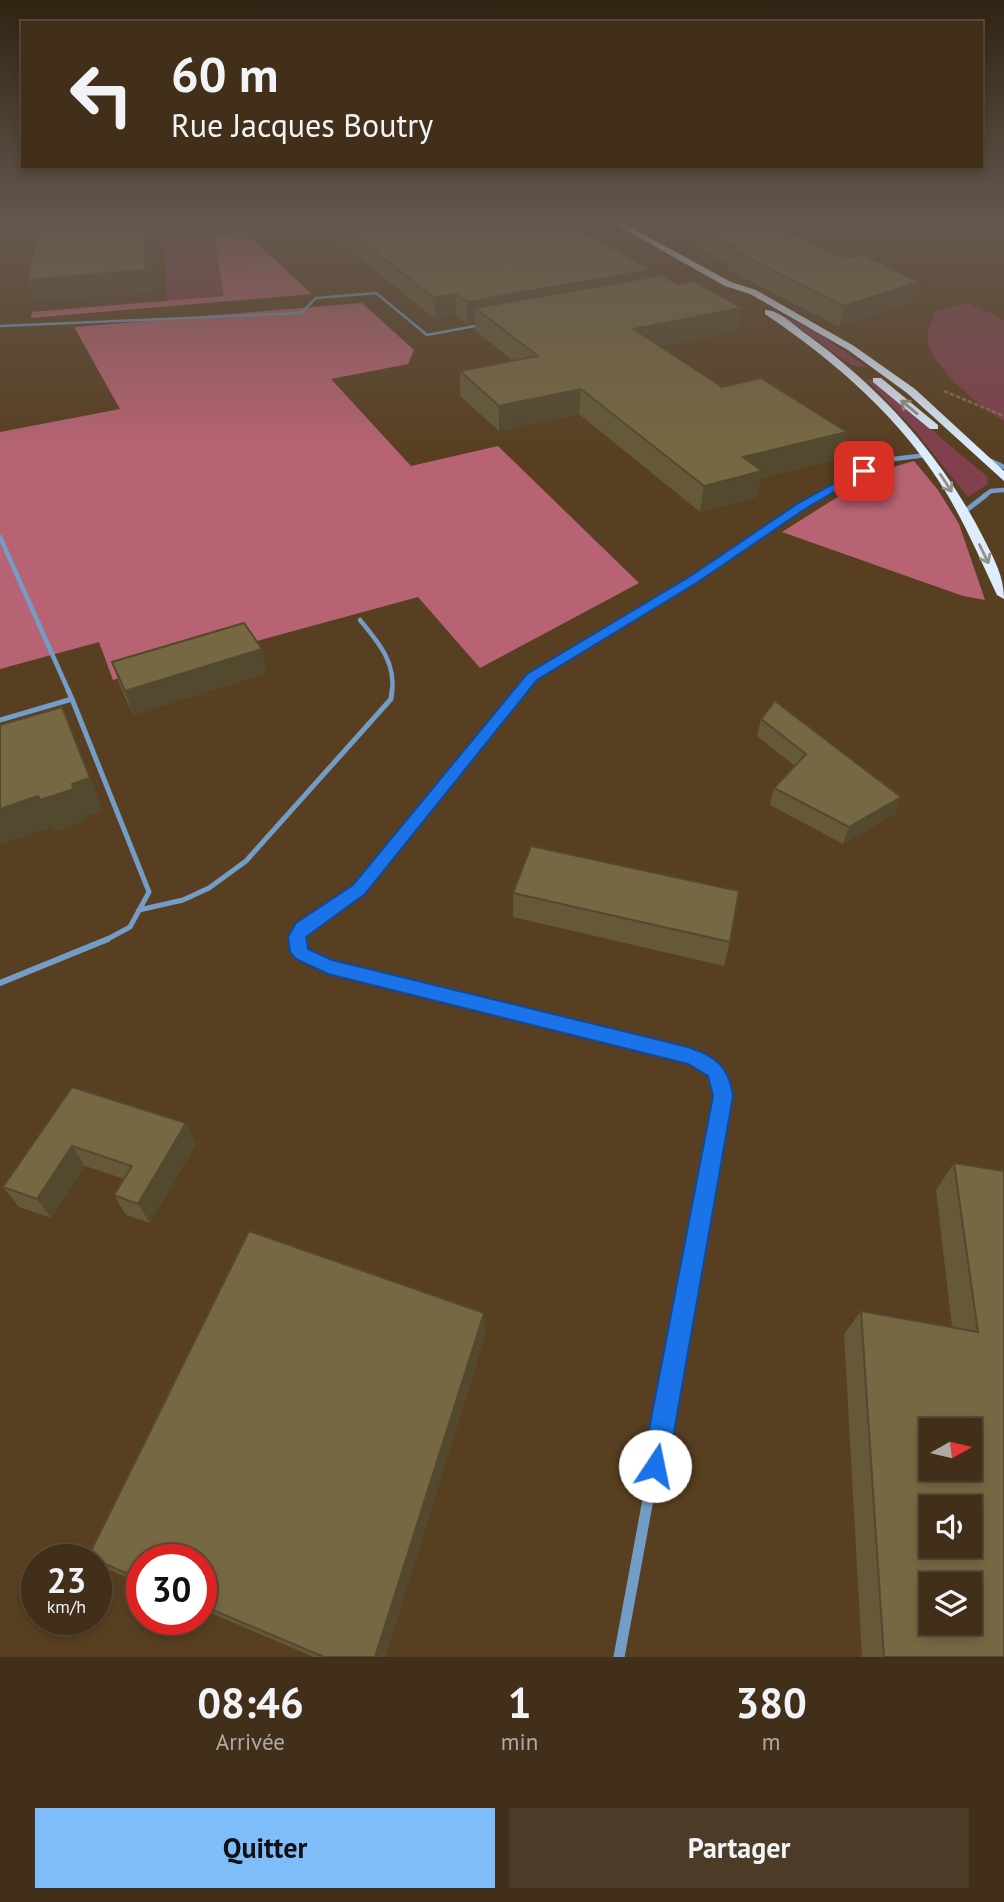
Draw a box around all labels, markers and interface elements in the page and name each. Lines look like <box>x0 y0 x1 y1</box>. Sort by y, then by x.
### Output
text: 60 m <box>171 42 278 106</box>
icon: left <box>56 49 147 140</box>
text: Rue Jacques Boutry <box>171 104 433 146</box>
one-way arrow <box>901 399 919 415</box>
pin <box>834 441 894 501</box>
icon: arrive <box>845 452 883 490</box>
one-way arrow <box>939 473 953 492</box>
one-way arrow <box>978 543 991 564</box>
north arrow <box>919 1418 982 1480</box>
map controls <box>919 1418 982 1635</box>
position arrow <box>618 1429 692 1503</box>
button: sound <box>919 1495 982 1558</box>
speed limit sign: 30 <box>126 1544 217 1635</box>
text: 23 <box>47 1557 86 1603</box>
button: layers <box>919 1572 982 1635</box>
text: km/h <box>47 1595 86 1618</box>
text: 08:46 <box>197 1675 304 1730</box>
text: 1 <box>508 1675 531 1730</box>
text: 380 <box>735 1675 807 1730</box>
text: Arrivée <box>216 1727 285 1756</box>
text: min <box>501 1727 538 1756</box>
text: m <box>762 1727 780 1756</box>
button: Quitter <box>35 1808 495 1888</box>
button: Partager <box>509 1808 969 1888</box>

